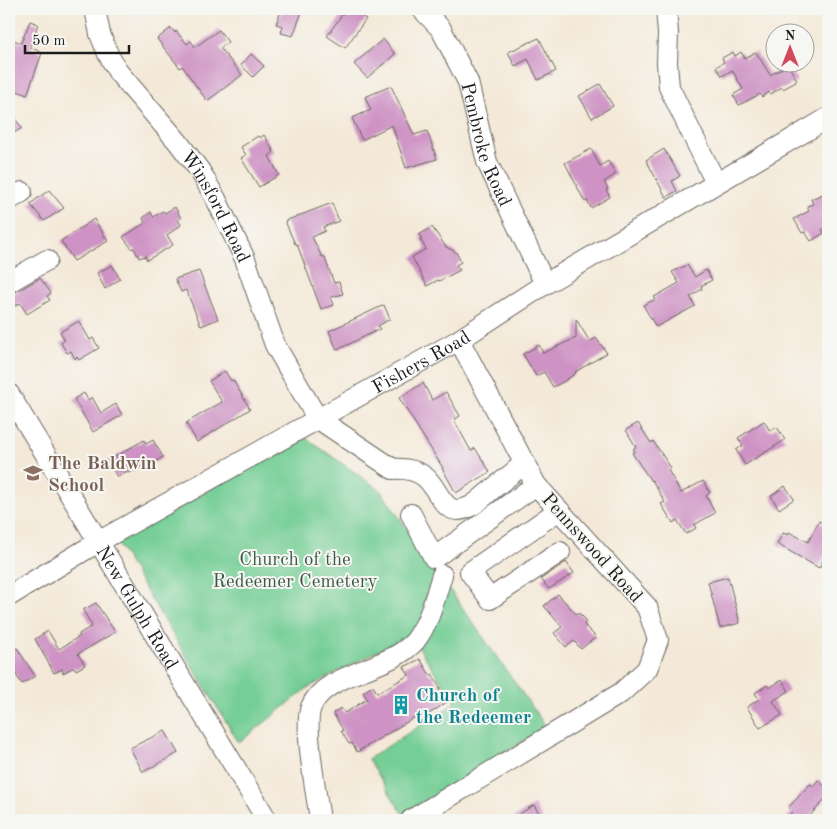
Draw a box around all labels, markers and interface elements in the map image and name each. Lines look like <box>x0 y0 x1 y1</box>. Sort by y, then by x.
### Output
scale bar <box>25 22 129 54</box>
north arrow <box>764 22 814 72</box>
text: N <box>785 29 796 43</box>
text: 50 m <box>32 34 66 49</box>
street label: Pembroke Road <box>456 81 514 210</box>
street label: Winsford Road <box>176 148 252 266</box>
street label: Fishers Road <box>370 328 475 398</box>
place label: The Baldwin School <box>48 455 157 496</box>
school or university icon: The Baldwin School <box>22 462 44 484</box>
street label: Pennswood Road <box>537 490 645 607</box>
street label: New Gulph Road <box>91 543 180 673</box>
park label: Church of the Redeemer Cemetery <box>212 551 378 592</box>
place label: Church of the Redeemer <box>416 687 531 728</box>
building icon: Church of the Redeemer <box>390 694 412 716</box>

